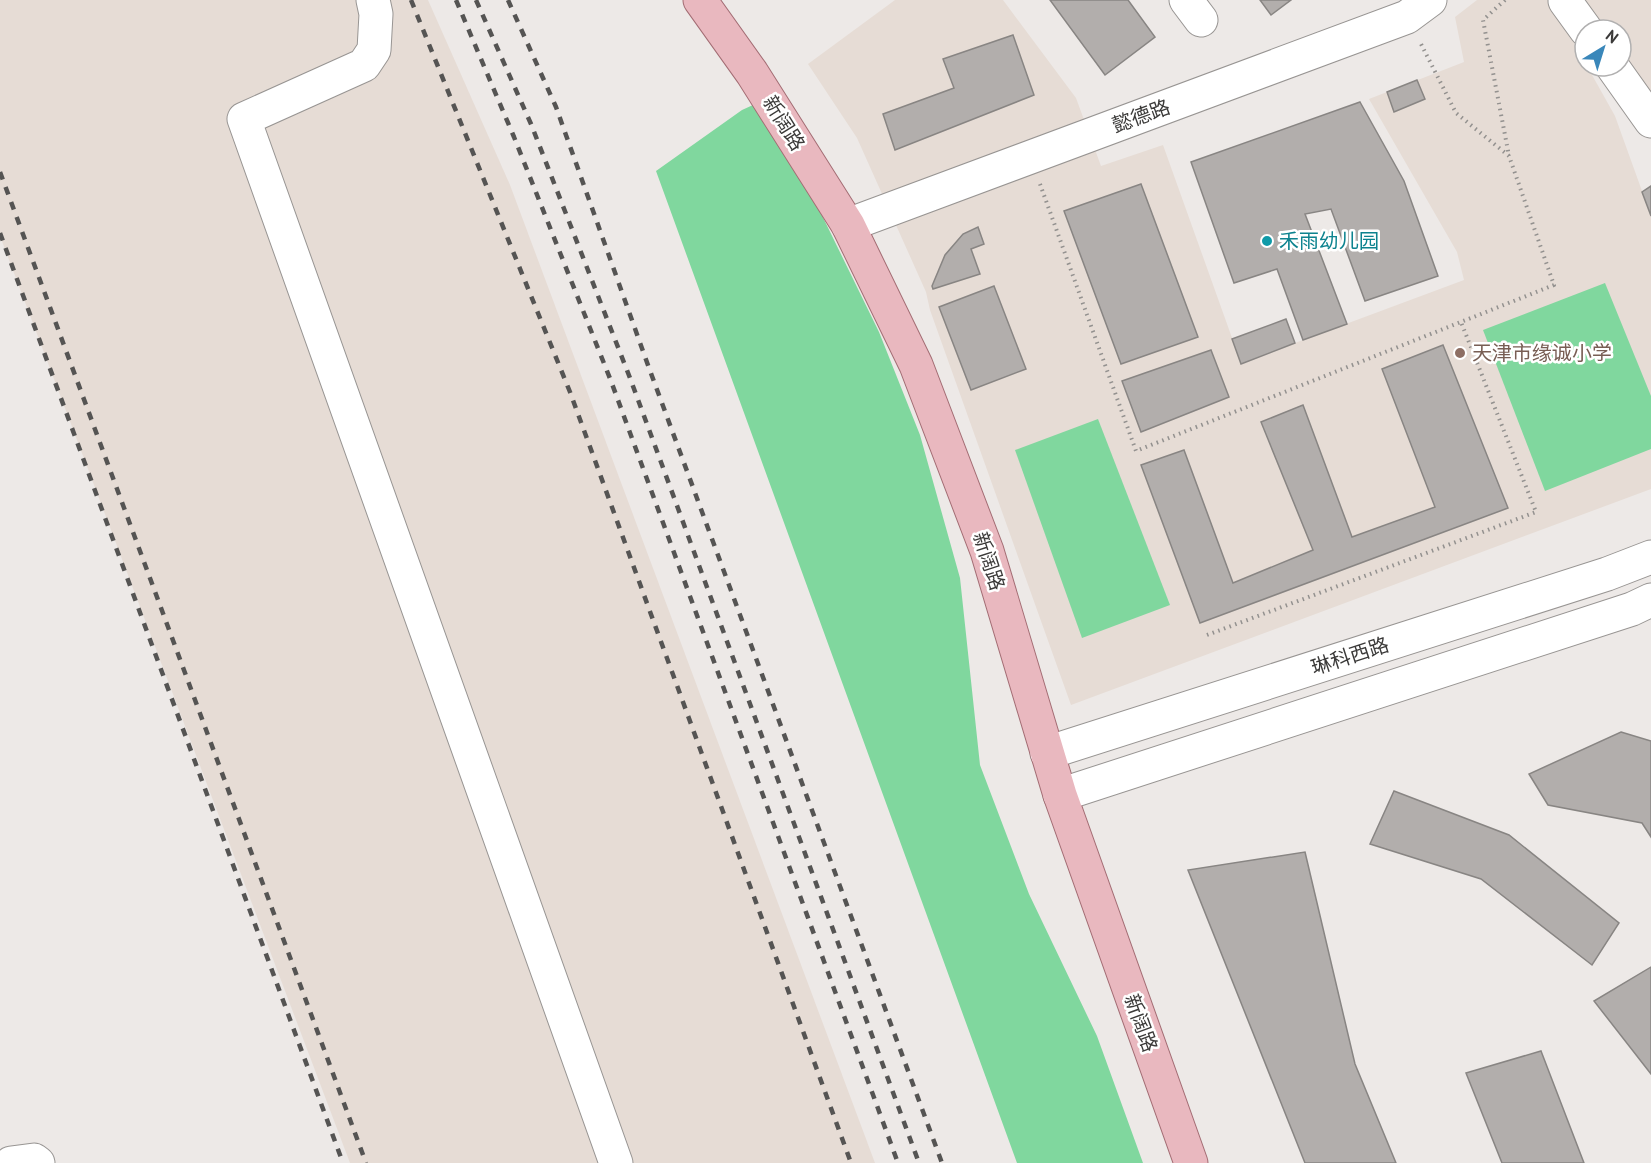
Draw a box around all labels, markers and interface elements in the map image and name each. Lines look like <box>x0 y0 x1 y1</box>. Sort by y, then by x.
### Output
north arrow <box>1573 18 1633 78</box>
text: N <box>1602 25 1623 47</box>
street label: 新阔路 <box>757 91 811 155</box>
street label: 懿德路 <box>1108 94 1174 138</box>
place label: 禾雨幼儿园 <box>1279 228 1379 254</box>
marker: 禾雨幼儿园 <box>1260 234 1274 248</box>
place label: 天津市缘诚小学 <box>1472 340 1612 366</box>
marker: 天津市缘诚小学 <box>1453 346 1467 360</box>
street label: 新阔路 <box>967 528 1011 594</box>
street label: 琳科西路 <box>1308 631 1392 681</box>
street label: 新阔路 <box>1119 990 1163 1056</box>

